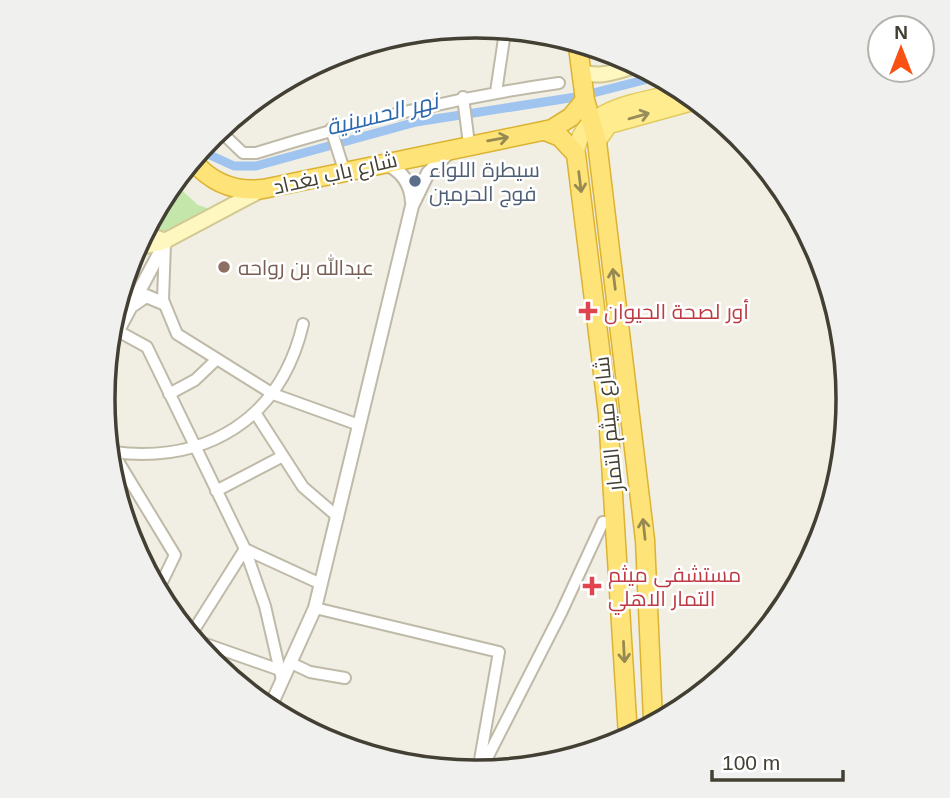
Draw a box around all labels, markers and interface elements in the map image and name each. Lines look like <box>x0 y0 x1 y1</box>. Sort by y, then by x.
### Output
north arrow <box>866 14 936 84</box>
text: N <box>894 22 908 43</box>
water label: نهر الحسينية <box>323 87 444 141</box>
one-way arrow <box>628 109 650 122</box>
one-way arrow <box>486 132 509 145</box>
street label: شارع باب بغداد <box>271 148 400 201</box>
place label: سيطرة اللواء فوج الحرمين <box>429 158 540 208</box>
one-way arrow <box>573 170 586 192</box>
marker: سيطرة اللواء فوج الحرمين <box>407 173 423 189</box>
place label: عبدالله بن رواحه <box>238 254 374 281</box>
marker: عبدالله بن رواحه <box>216 259 232 275</box>
one-way arrow <box>607 268 620 291</box>
place label: أور لصحة الحيوان <box>604 299 749 325</box>
marker: أور لصحة الحيوان <box>578 301 598 321</box>
street label: شارع ميثم التمار <box>589 355 630 494</box>
one-way arrow <box>637 519 650 541</box>
place label: مستشفى ميثم التمار الاهلي <box>608 563 741 615</box>
marker: مستشفى ميثم التمار الاهلي <box>582 576 602 596</box>
one-way arrow <box>617 640 630 663</box>
scale bar <box>712 738 843 782</box>
text: 100 m <box>722 751 780 774</box>

